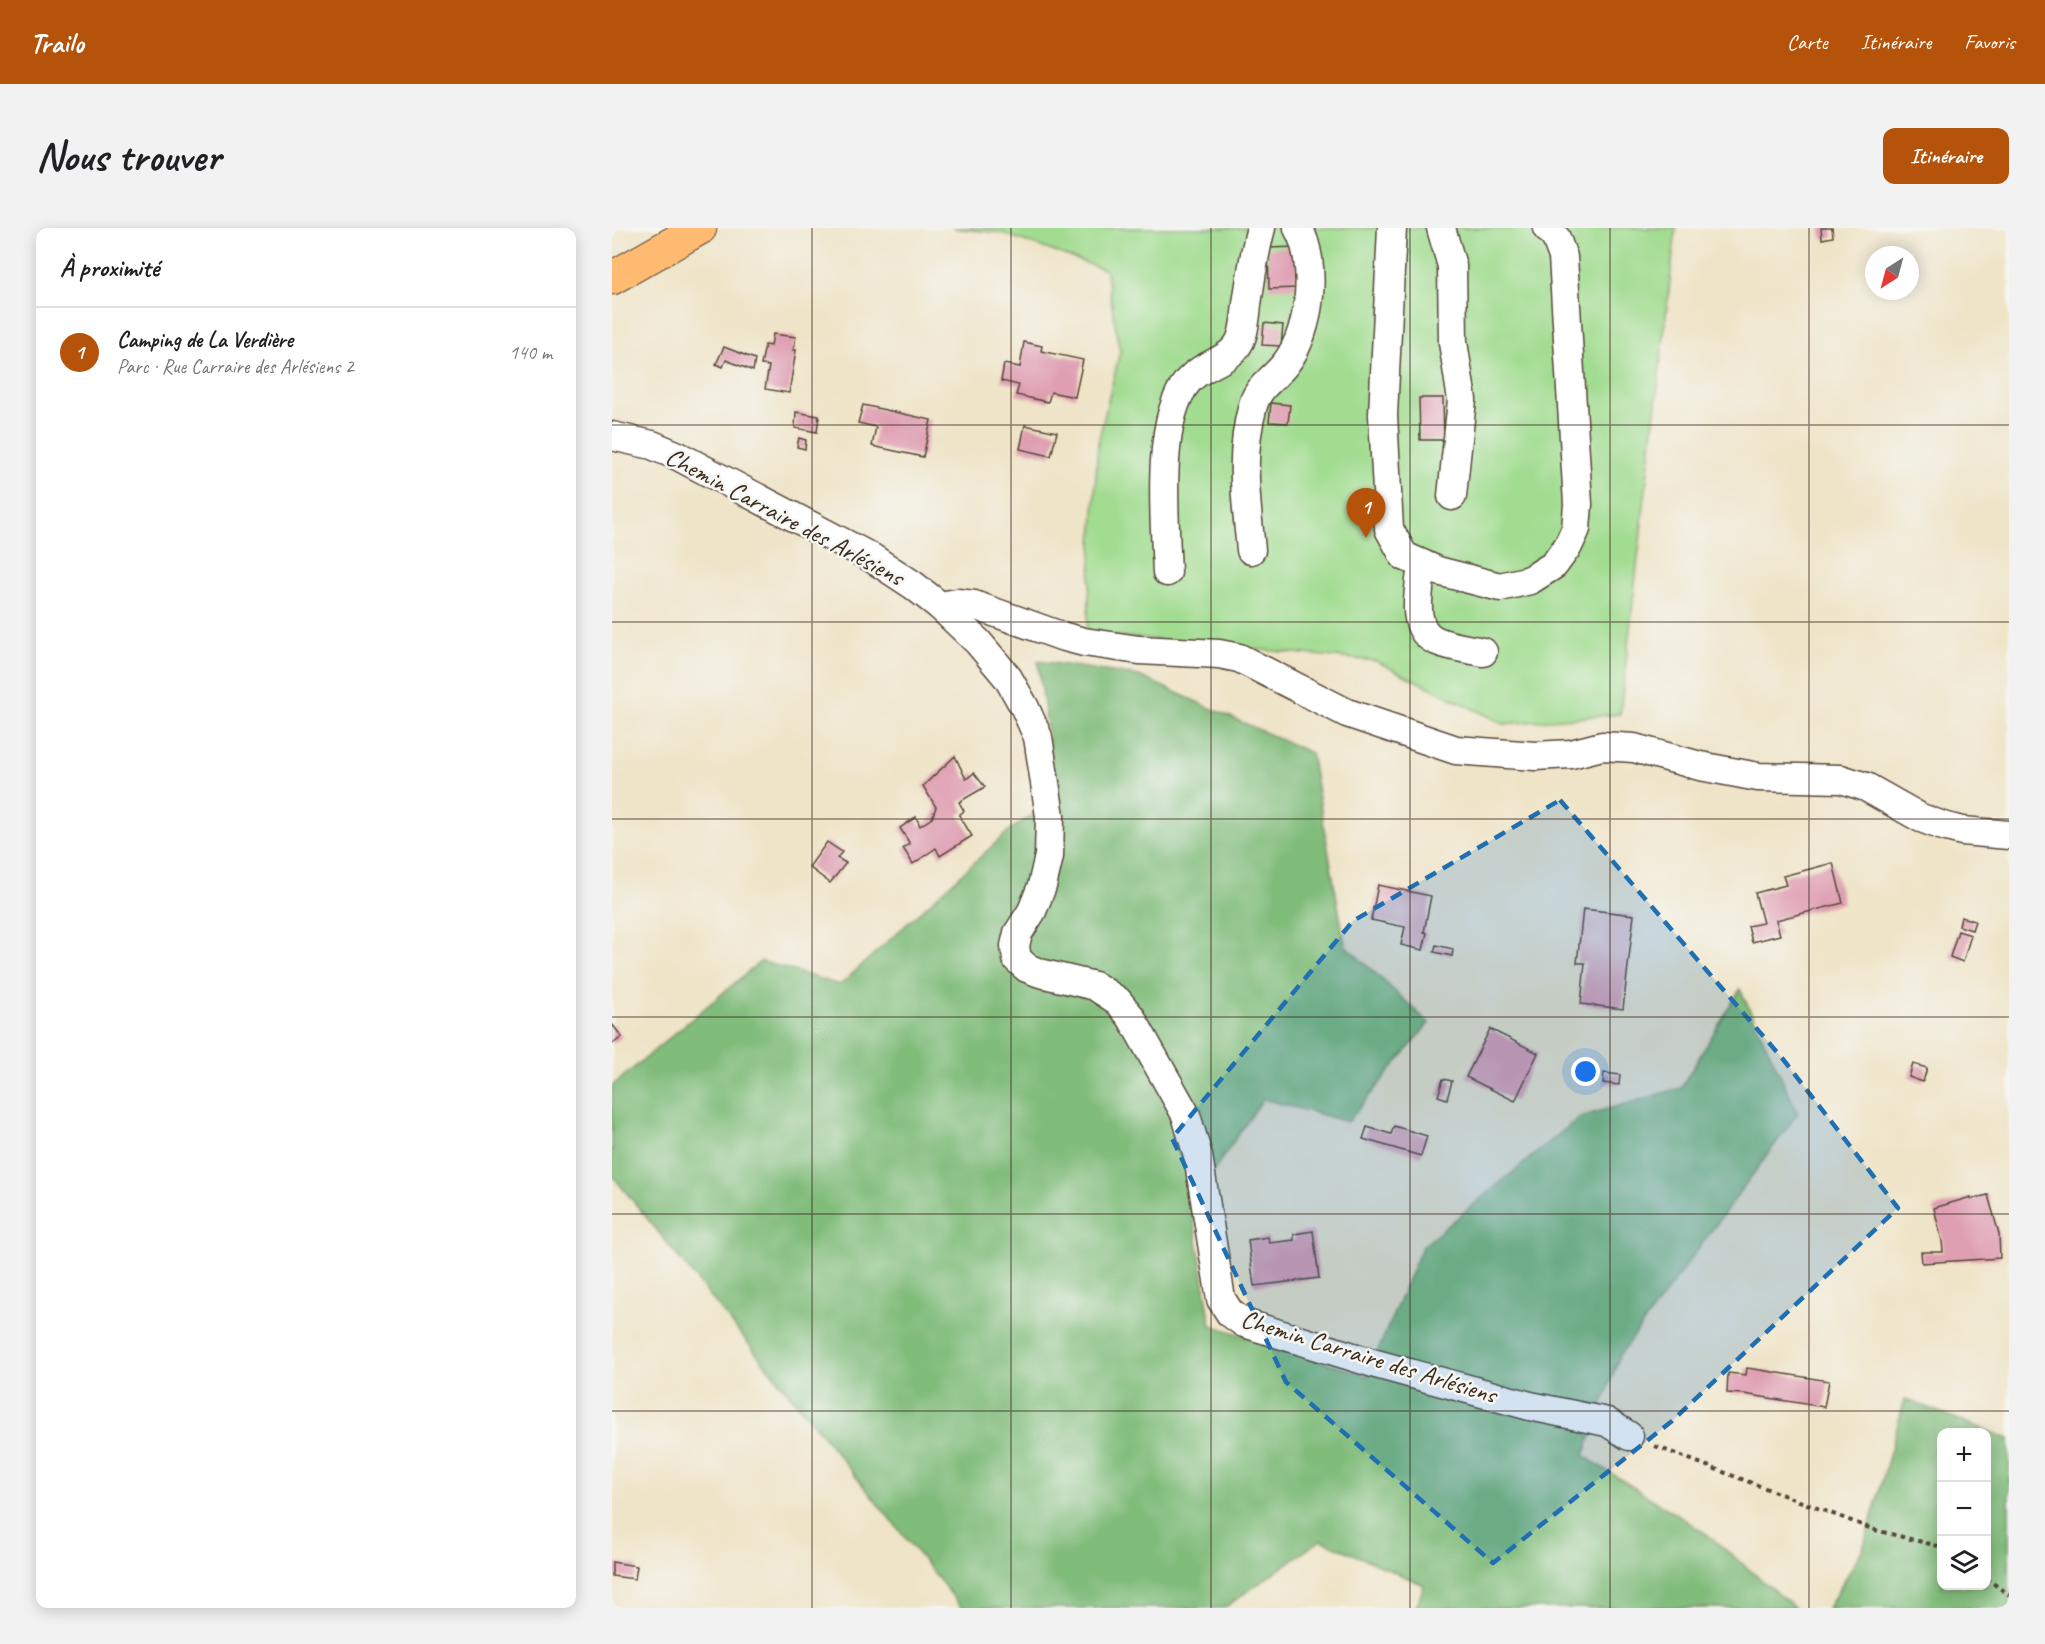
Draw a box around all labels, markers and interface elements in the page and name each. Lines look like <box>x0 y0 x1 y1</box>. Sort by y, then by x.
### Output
text: Trailo <box>30 25 84 60</box>
text: Carte <box>1787 29 1828 55</box>
text: Itinéraire <box>1861 29 1931 55</box>
text: Favoris <box>1964 29 2015 55</box>
button: Itinéraire <box>1883 128 2009 184</box>
text: Nous trouver <box>36 130 220 183</box>
north arrow <box>1865 246 1919 300</box>
text: À proximité <box>60 251 159 284</box>
text: Camping de La Verdière <box>117 326 293 354</box>
text: 1 <box>75 340 84 365</box>
text: 140 m <box>509 340 552 365</box>
text: Parc · Rue Carraire des Arlésiens 2 <box>117 354 354 379</box>
street label: Chemin Carraire des Arlésiens <box>660 440 912 594</box>
pin: 1 <box>1346 488 1386 538</box>
your location <box>1571 1057 1600 1086</box>
street label: Chemin Carraire des Arlésiens <box>1237 1302 1503 1412</box>
map controls <box>1937 1428 1991 1590</box>
button: + <box>1937 1428 1991 1482</box>
button: − <box>1937 1482 1991 1536</box>
button: layers <box>1937 1536 1991 1590</box>

